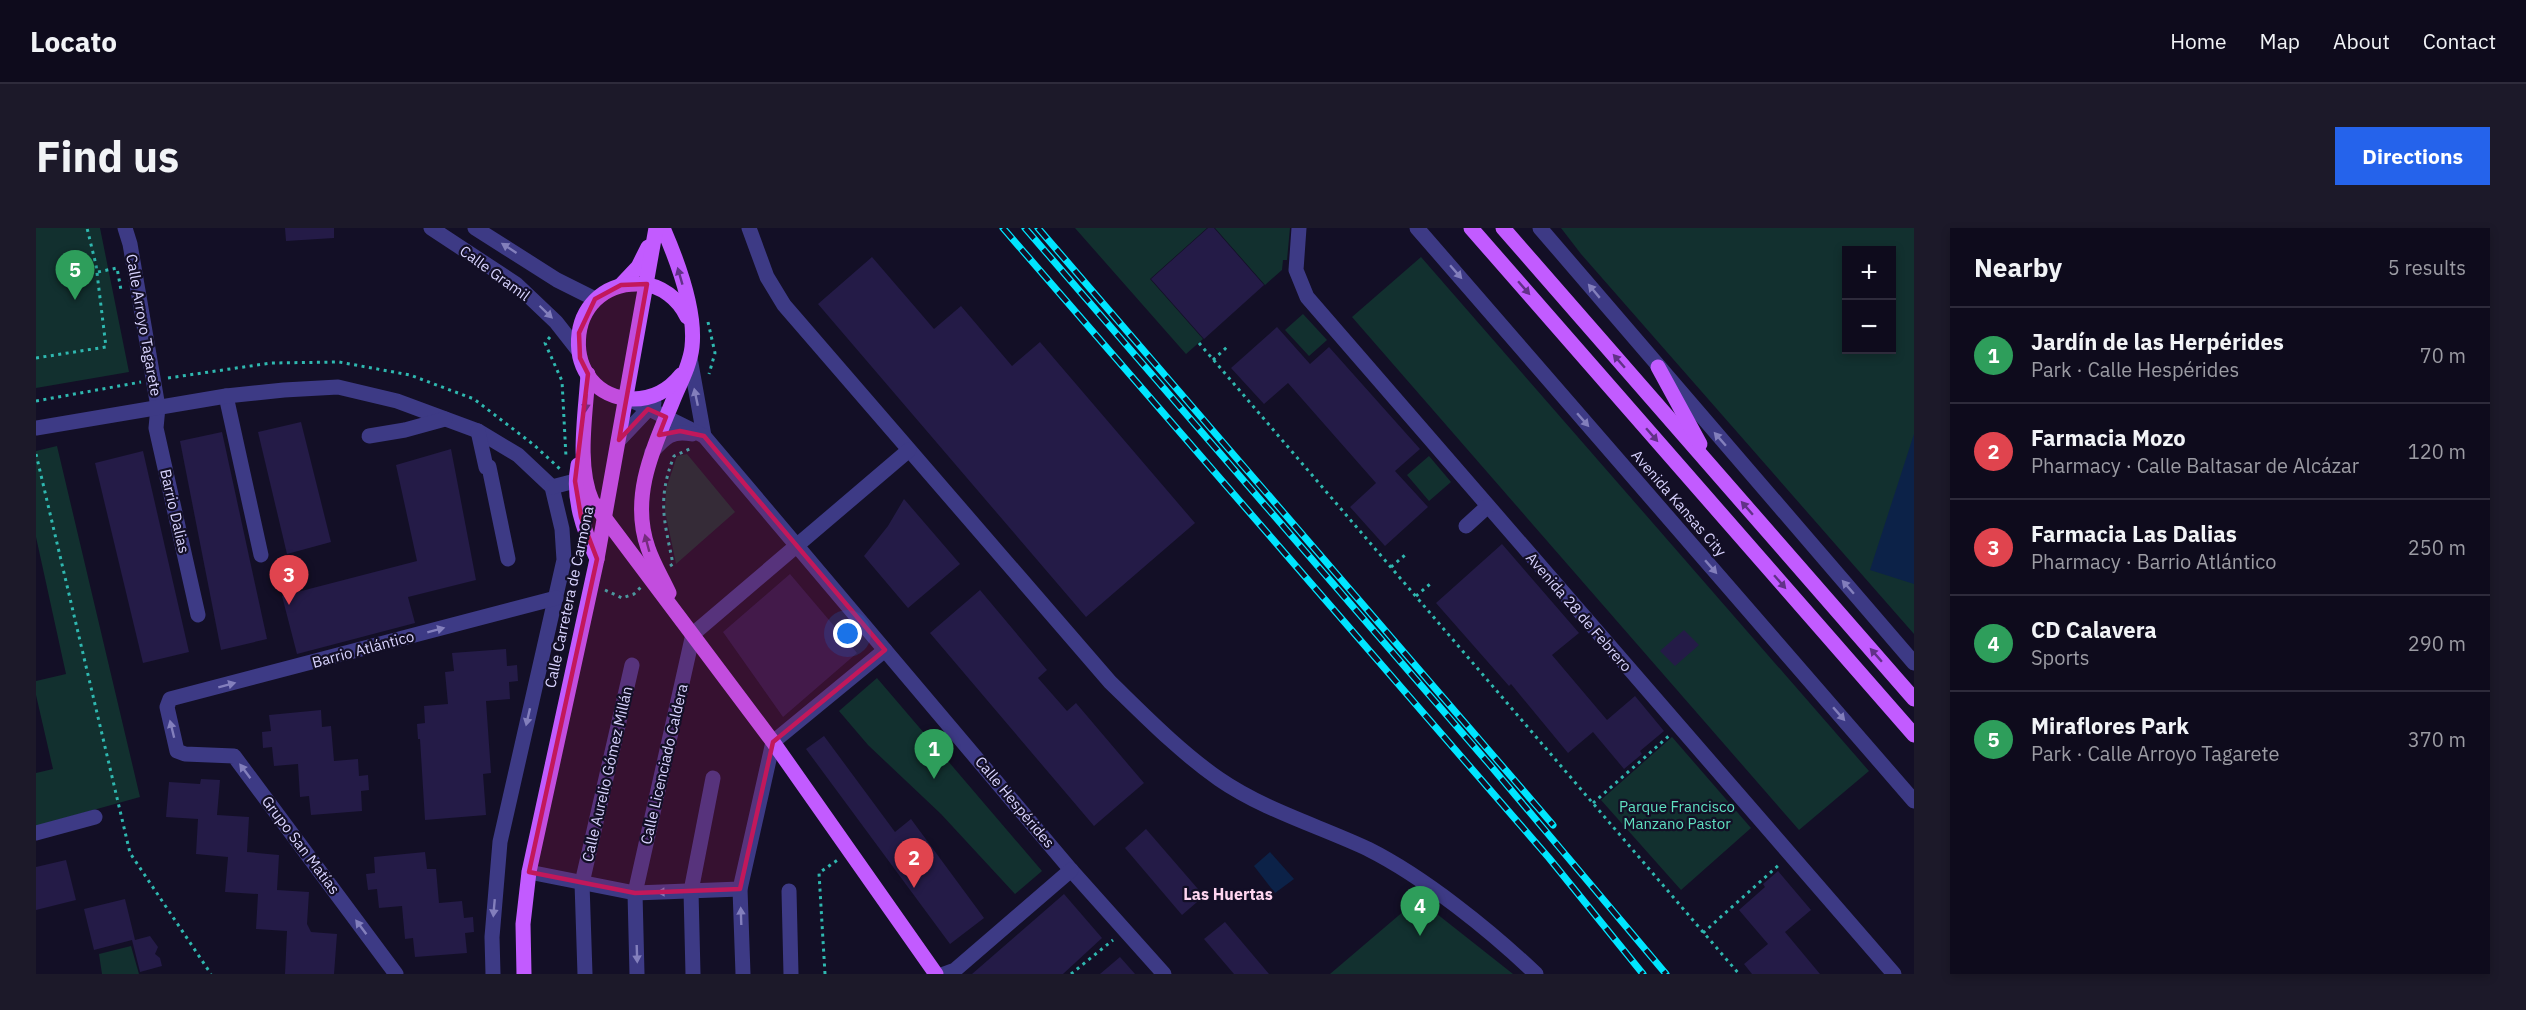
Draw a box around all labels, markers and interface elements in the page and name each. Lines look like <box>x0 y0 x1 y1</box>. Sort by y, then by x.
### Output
text: Locato <box>30 23 117 60</box>
text: Home <box>2170 27 2227 55</box>
text: Map <box>2260 27 2300 55</box>
text: About <box>2333 27 2390 55</box>
text: Contact <box>2423 27 2496 55</box>
button: Directions <box>2335 127 2490 185</box>
text: Find us <box>36 129 179 184</box>
street label: Calle Gramil <box>456 241 534 305</box>
one-way arrow <box>501 243 517 254</box>
map controls <box>1842 246 1896 354</box>
button: + <box>1842 246 1896 300</box>
pin: 5 <box>56 250 94 300</box>
text: Nearby <box>1974 250 2062 284</box>
street label: Calle Arroyo Tagarete <box>122 252 166 398</box>
text: 5 results <box>2388 254 2466 281</box>
one-way arrow <box>1449 264 1462 279</box>
one-way arrow <box>675 267 684 285</box>
one-way arrow <box>1517 280 1530 295</box>
one-way arrow <box>1587 283 1600 299</box>
button: − <box>1842 300 1896 354</box>
one-way arrow <box>538 305 553 319</box>
text: Jardín de las Herpérides <box>2031 327 2284 356</box>
text: 1 <box>1988 342 2000 369</box>
text: 70 m <box>2420 342 2466 369</box>
one-way arrow <box>1613 354 1626 369</box>
text: Park · Calle Hespérides <box>2031 356 2239 383</box>
one-way arrow <box>691 387 700 406</box>
one-way arrow <box>582 394 591 413</box>
one-way arrow <box>1576 412 1589 427</box>
text: Farmacia Mozo <box>2031 423 2186 452</box>
one-way arrow <box>1645 427 1658 442</box>
one-way arrow <box>1714 431 1727 447</box>
text: 2 <box>1988 438 2000 465</box>
text: 120 m <box>2408 438 2466 465</box>
street label: Avenida Kansas City <box>1628 446 1731 561</box>
text: Pharmacy · Calle Baltasar de Alcázar <box>2031 452 2359 479</box>
street label: Barrio Dalias <box>156 467 194 555</box>
one-way arrow <box>1741 501 1754 516</box>
street label: Calle Carretera de Carmona <box>540 504 598 690</box>
text: Farmacia Las Dalias <box>2031 519 2237 548</box>
one-way arrow <box>642 533 651 551</box>
text: 3 <box>1988 534 2000 561</box>
text: 250 m <box>2408 534 2466 561</box>
street label: Avenida 28 de Febrero <box>1522 548 1636 676</box>
text: Pharmacy · Barrio Atlántico <box>2031 548 2276 575</box>
pin: 3 <box>270 556 308 605</box>
one-way arrow <box>1704 559 1717 574</box>
one-way arrow <box>1773 574 1786 589</box>
one-way arrow <box>1842 580 1855 595</box>
text: CD Calavera <box>2031 615 2157 644</box>
your location <box>833 619 862 648</box>
one-way arrow <box>427 625 445 634</box>
street label: Barrio Atlántico <box>310 626 416 672</box>
text: 4 <box>1988 630 2000 657</box>
text: 290 m <box>2408 630 2466 657</box>
text: Sports <box>2031 644 2090 671</box>
one-way arrow <box>1869 647 1882 663</box>
one-way arrow <box>217 679 236 689</box>
street label: Calle Licenciado Caldera <box>636 682 692 846</box>
street label: Calle Aurelio Gómez Millán <box>578 684 636 864</box>
one-way arrow <box>1832 706 1845 721</box>
one-way arrow <box>523 708 533 726</box>
text: Miraflores Park <box>2031 711 2189 740</box>
one-way arrow <box>166 720 176 738</box>
text: 5 <box>1988 726 2000 753</box>
text: 370 m <box>2408 726 2466 753</box>
pin: 1 <box>914 730 954 779</box>
text: Park · Calle Arroyo Tagarete <box>2031 740 2279 767</box>
street label: Calle Hespérides <box>971 752 1059 852</box>
one-way arrow <box>239 763 251 779</box>
street label: Grupo San Matías <box>258 792 344 898</box>
park label: Parque Francisco Manzano Pastor <box>1619 797 1735 833</box>
pin: 2 <box>894 838 934 888</box>
district label: Las Huertas <box>1183 884 1273 904</box>
pin: 4 <box>1400 886 1440 936</box>
one-way arrow <box>657 887 676 896</box>
one-way arrow <box>489 899 499 918</box>
one-way arrow <box>736 906 746 925</box>
one-way arrow <box>355 919 368 935</box>
one-way arrow <box>632 945 641 964</box>

